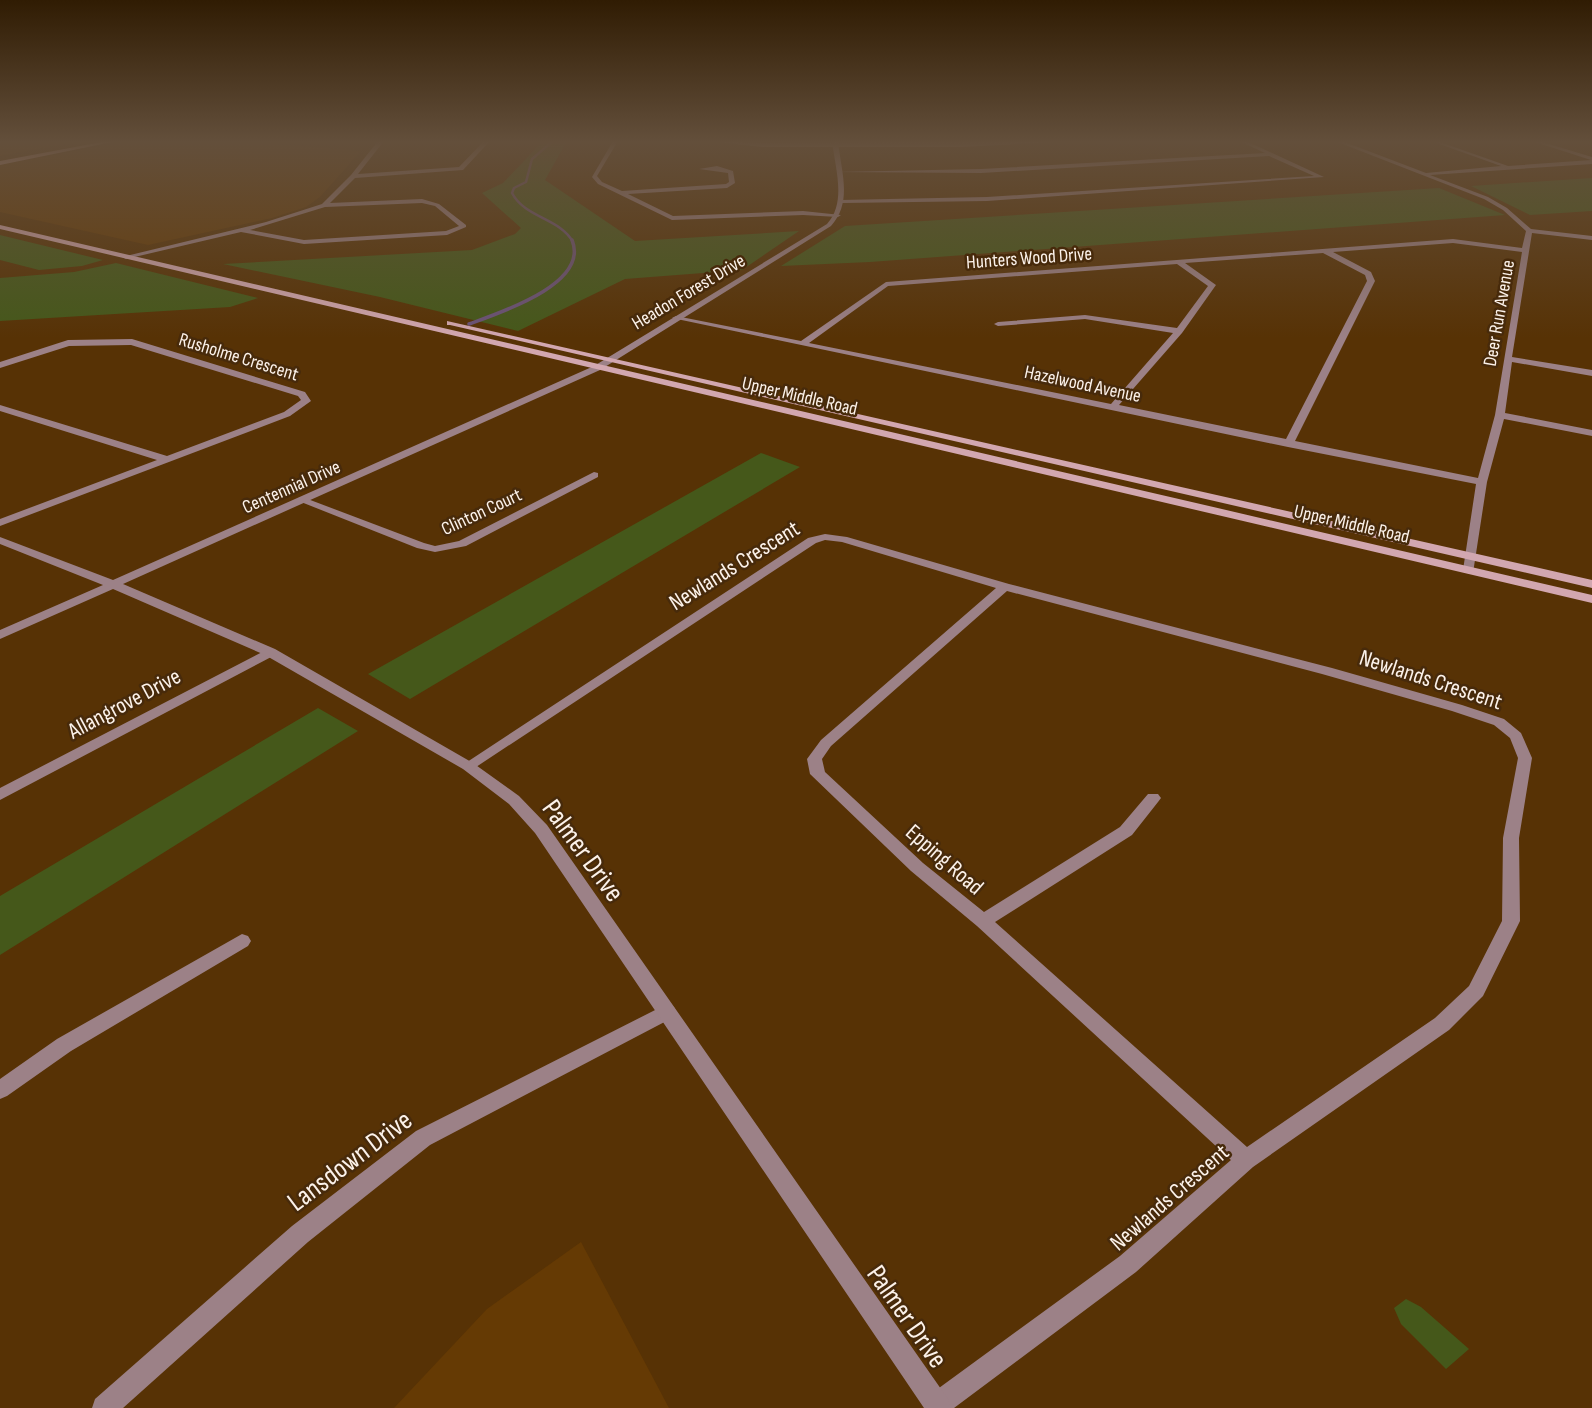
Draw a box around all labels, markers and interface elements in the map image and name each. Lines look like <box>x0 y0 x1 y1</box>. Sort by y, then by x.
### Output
street label: Hunters Wood Drive <box>965 243 1093 274</box>
street label: Headon Forest Drive <box>628 249 750 335</box>
street label: Deer Run Avenue <box>1479 258 1520 368</box>
street label: Rusholme Crescent <box>176 328 301 387</box>
street label: Hazelwood Avenue <box>1022 361 1143 408</box>
street label: Upper Middle Road <box>740 372 860 421</box>
street label: Centennial Drive <box>239 455 344 519</box>
street label: Clinton Court <box>438 484 526 541</box>
street label: Upper Middle Road <box>1292 500 1412 549</box>
street label: Newlands Crescent <box>664 515 805 617</box>
street label: Newlands Crescent <box>1356 644 1506 716</box>
street label: Allangrove Drive <box>62 662 186 746</box>
street label: Palmer Drive <box>535 793 631 908</box>
street label: Epping Road <box>900 818 989 901</box>
street label: Lansdown Drive <box>281 1104 419 1219</box>
street label: Newlands Crescent <box>1104 1138 1235 1257</box>
street label: Palmer Drive <box>859 1259 954 1375</box>

